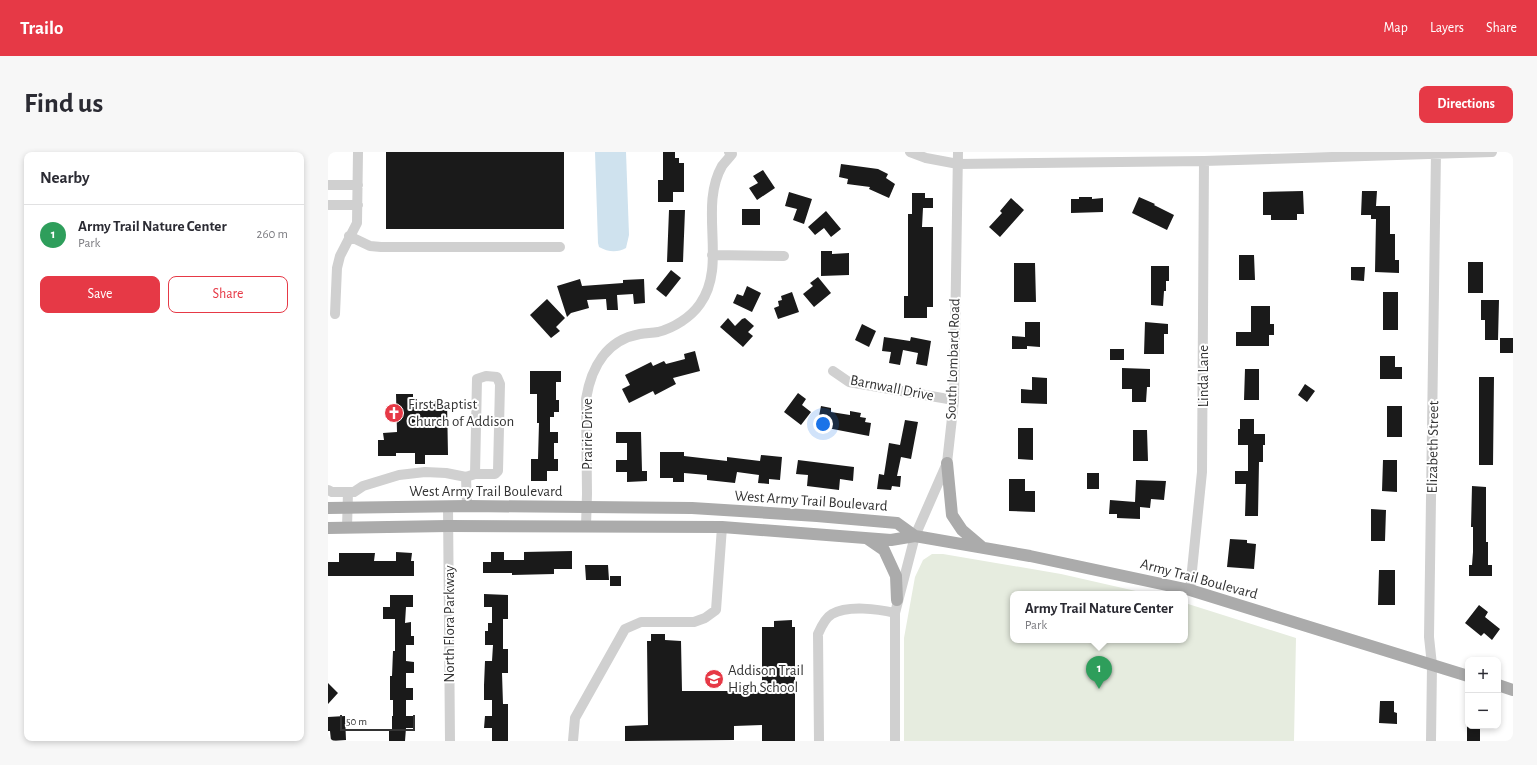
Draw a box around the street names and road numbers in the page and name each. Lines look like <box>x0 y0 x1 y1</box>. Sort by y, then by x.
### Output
street label: South Lombard Road <box>943 298 963 420</box>
street label: Linda Lane <box>1196 345 1211 407</box>
street label: Barnwall Drive <box>849 373 935 403</box>
street label: Prairie Drive <box>580 398 595 470</box>
street label: Elizabeth Street <box>1425 400 1441 493</box>
street label: West Army Trail Boulevard <box>409 484 563 499</box>
street label: West Army Trail Boulevard <box>734 488 888 514</box>
street label: Army Trail Boulevard <box>1139 556 1260 602</box>
street label: North Flora Parkway <box>442 565 457 683</box>

